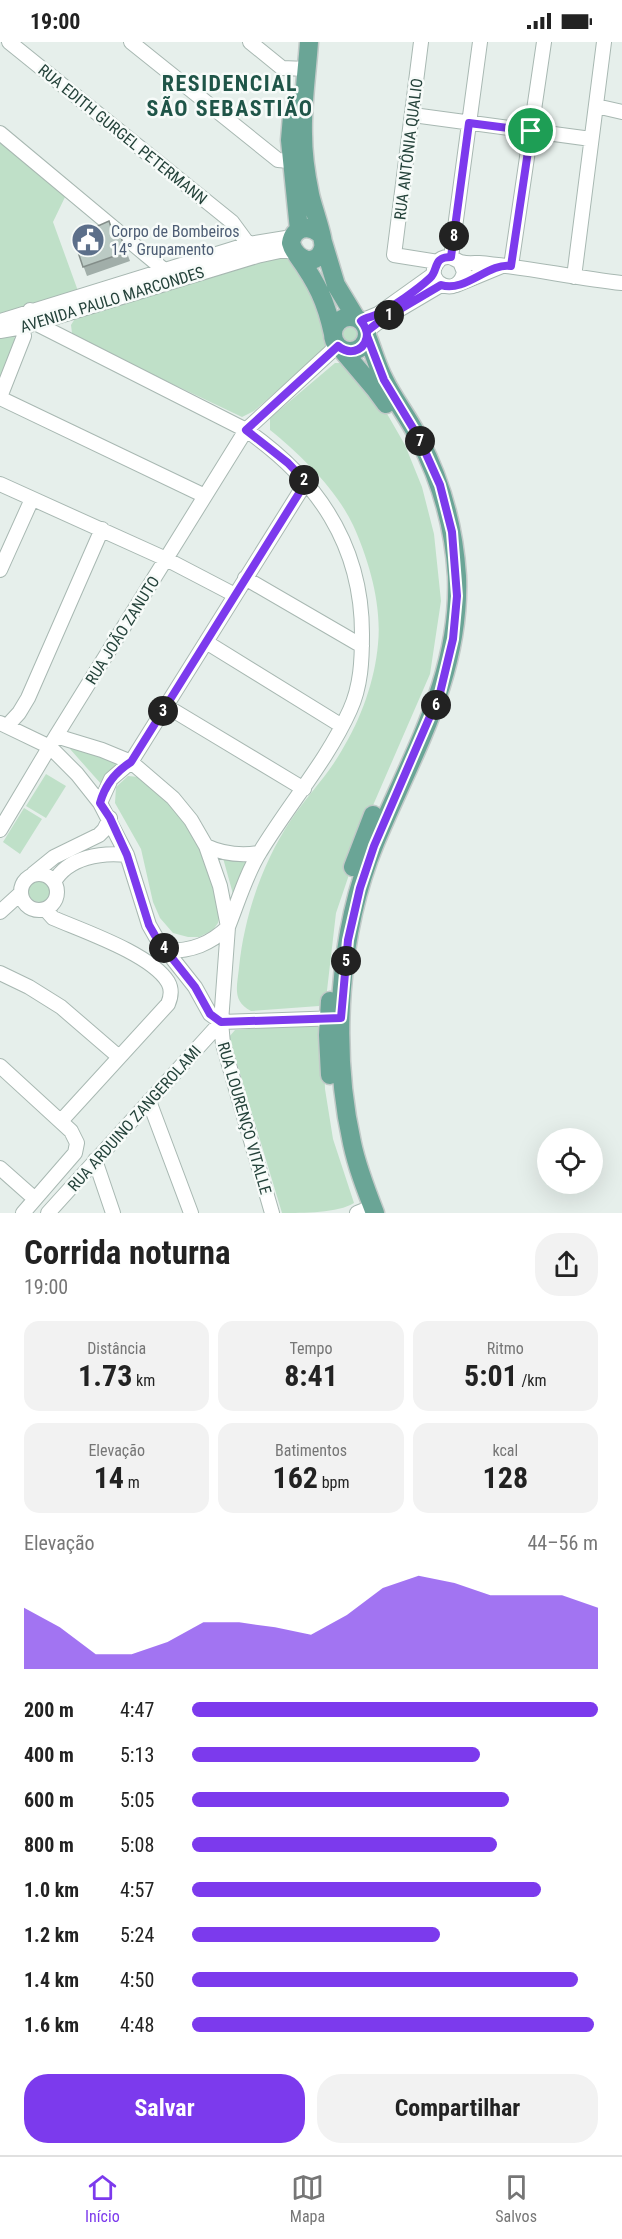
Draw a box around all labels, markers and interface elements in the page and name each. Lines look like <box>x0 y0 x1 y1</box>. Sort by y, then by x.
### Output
text: 19:00 <box>30 9 81 34</box>
street label: RUA EDITH GURGEL PETERMANN <box>34 60 211 208</box>
district label: RESIDENCIAL SÃO SEBASTIÃO <box>147 71 313 121</box>
street label: RUA ANTÔNIA QUALIO <box>389 77 427 221</box>
pin <box>505 105 556 156</box>
icon: arrive <box>514 114 547 147</box>
pin: 8 <box>439 221 469 251</box>
public building icon: Corpo de Bombeiros 14° Grupamento <box>70 222 106 258</box>
place label: Corpo de Bombeiros 14° Grupamento <box>111 222 240 259</box>
text: 8 <box>450 226 458 245</box>
street label: AVENIDA PAULO MARCONDES <box>18 262 206 337</box>
pin: 1 <box>374 300 404 330</box>
text: 1 <box>385 305 393 324</box>
pin: 7 <box>405 426 435 456</box>
text: 7 <box>416 431 424 450</box>
pin: 2 <box>289 465 319 495</box>
text: 2 <box>300 470 308 489</box>
street label: RUA JOÃO ZANUTO <box>81 572 163 688</box>
pin: 6 <box>421 690 451 720</box>
text: 6 <box>432 695 440 714</box>
pin: 3 <box>148 696 178 726</box>
text: 3 <box>159 701 167 720</box>
pin: 4 <box>149 933 179 963</box>
text: 4 <box>160 938 168 957</box>
pin: 5 <box>331 946 361 976</box>
text: 5 <box>342 951 350 970</box>
street label: RUA LOURENÇO VITALLE <box>214 1040 275 1196</box>
street label: RUA ARDUINO ZANGEROLAMI <box>64 1042 205 1195</box>
map controls <box>537 1128 603 1194</box>
button: locate <box>537 1128 603 1194</box>
text: Corrida noturna <box>24 1233 231 1272</box>
button: share <box>535 1233 598 1296</box>
text: 19:00 <box>24 1275 68 1299</box>
text: Distância <box>87 1339 146 1358</box>
text: Tempo <box>289 1339 333 1358</box>
text: Ritmo <box>487 1339 524 1358</box>
text: 1.73 <box>78 1358 132 1393</box>
text: 8:41 <box>284 1358 338 1393</box>
text: 5:01 <box>464 1358 518 1393</box>
text: km <box>132 1371 155 1390</box>
text: /km <box>518 1371 547 1390</box>
text: Elevação <box>88 1441 145 1460</box>
text: Batimentos <box>275 1441 347 1460</box>
text: kcal <box>492 1441 518 1460</box>
text: 14 <box>94 1460 124 1495</box>
text: 162 <box>273 1460 318 1495</box>
text: 128 <box>483 1460 528 1495</box>
text: m <box>124 1473 140 1492</box>
text: bpm <box>318 1473 349 1492</box>
text: Elevação <box>24 1531 95 1555</box>
text: 44–56 m <box>527 1531 598 1555</box>
text: 200 m <box>24 1698 74 1722</box>
text: 4:47 <box>120 1698 154 1722</box>
text: 400 m <box>24 1743 74 1767</box>
text: 5:13 <box>120 1743 154 1767</box>
text: 600 m <box>24 1788 74 1812</box>
text: 5:05 <box>120 1788 154 1812</box>
text: 800 m <box>24 1833 74 1857</box>
text: 5:08 <box>120 1833 154 1857</box>
text: 1.0 km <box>24 1878 79 1902</box>
text: 4:57 <box>120 1878 154 1902</box>
text: 1.2 km <box>24 1923 79 1947</box>
text: 5:24 <box>120 1923 154 1947</box>
text: 1.4 km <box>24 1968 79 1992</box>
text: 4:50 <box>120 1968 154 1992</box>
text: 1.6 km <box>24 2013 79 2037</box>
text: 4:48 <box>120 2013 154 2037</box>
button: Salvar <box>24 2074 305 2143</box>
button: Compartilhar <box>317 2074 598 2143</box>
tab: Início <box>85 2171 120 2226</box>
tab: Mapa <box>290 2171 325 2226</box>
tab: Salvos <box>495 2171 537 2226</box>

